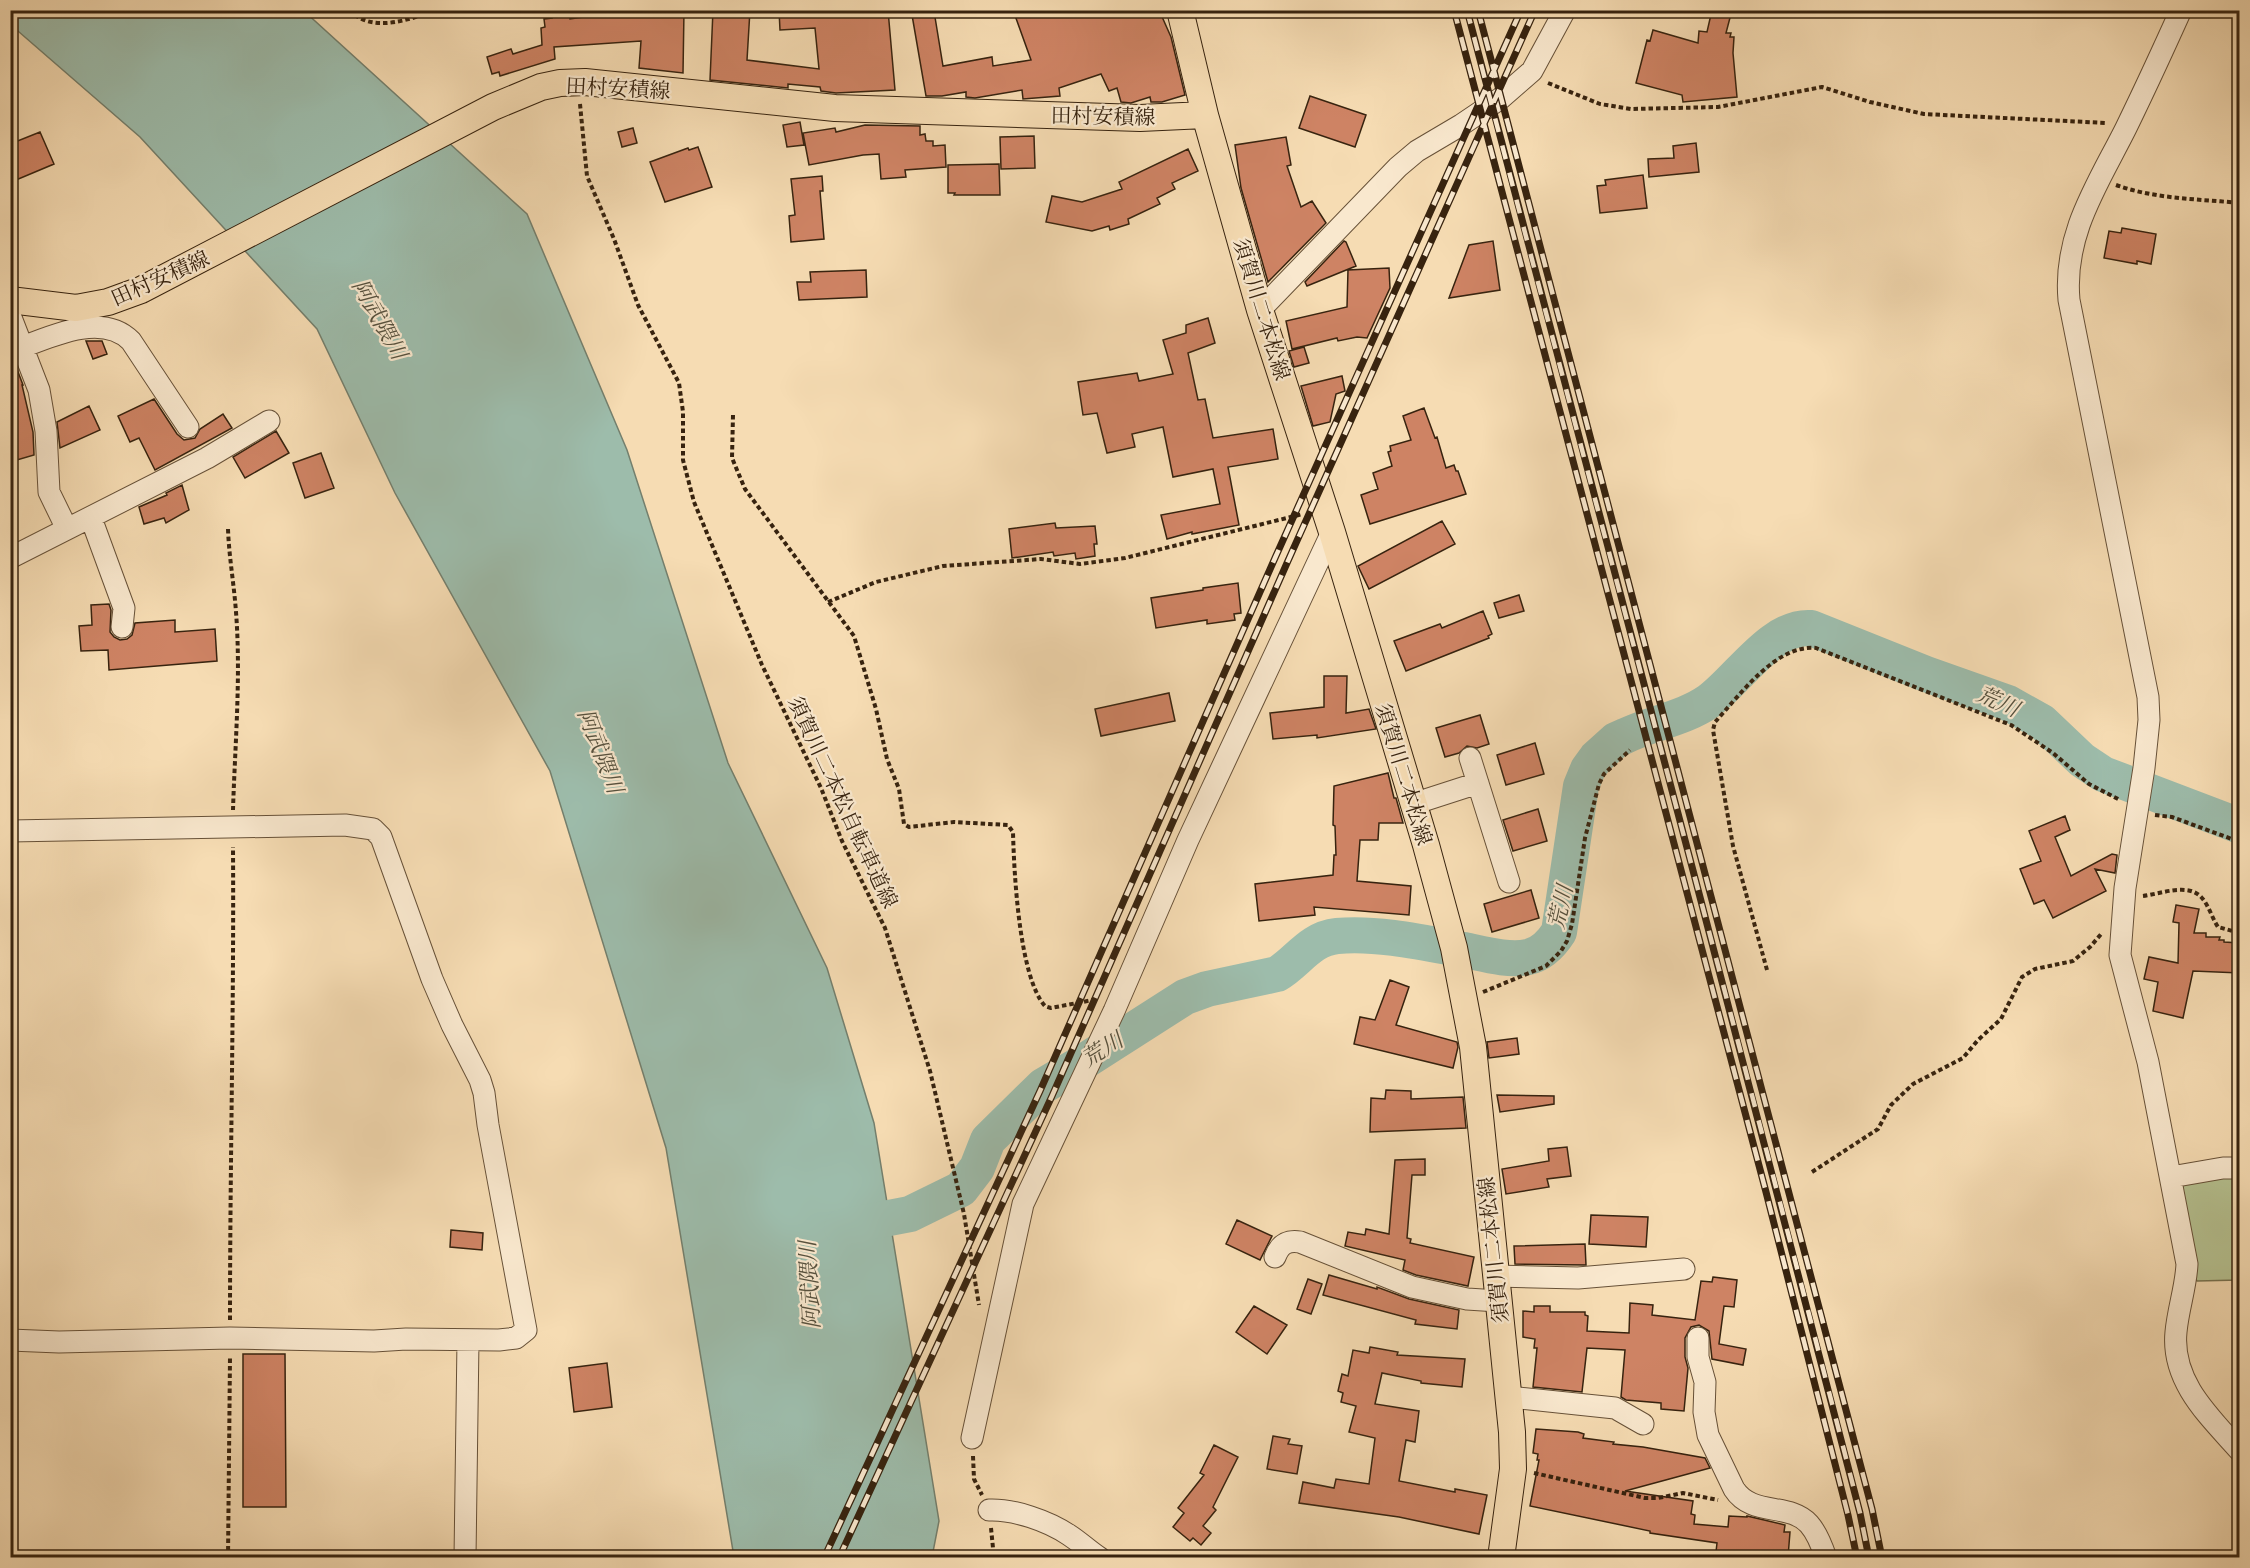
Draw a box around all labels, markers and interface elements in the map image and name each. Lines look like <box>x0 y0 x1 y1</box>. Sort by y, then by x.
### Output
street label: 田村安積線 <box>565 70 671 106</box>
street label: 田村安積線 <box>1050 100 1156 132</box>
street label: 須賀川二本松線 <box>1226 234 1298 384</box>
street label: 田村安積線 <box>106 242 214 314</box>
water label: 阿武隈川 <box>345 273 416 367</box>
water label: 荒川 <box>1971 677 2026 725</box>
street label: 須賀川二本松自転車道線 <box>780 691 906 913</box>
street label: 須賀川二本松線 <box>1368 699 1440 849</box>
water label: 阿武隈川 <box>570 704 632 800</box>
water label: 荒川 <box>1539 880 1581 932</box>
water label: 荒川 <box>1075 1023 1131 1074</box>
street label: 須賀川二本松線 <box>1470 1175 1516 1325</box>
water label: 阿武隈川 <box>791 1238 827 1330</box>

